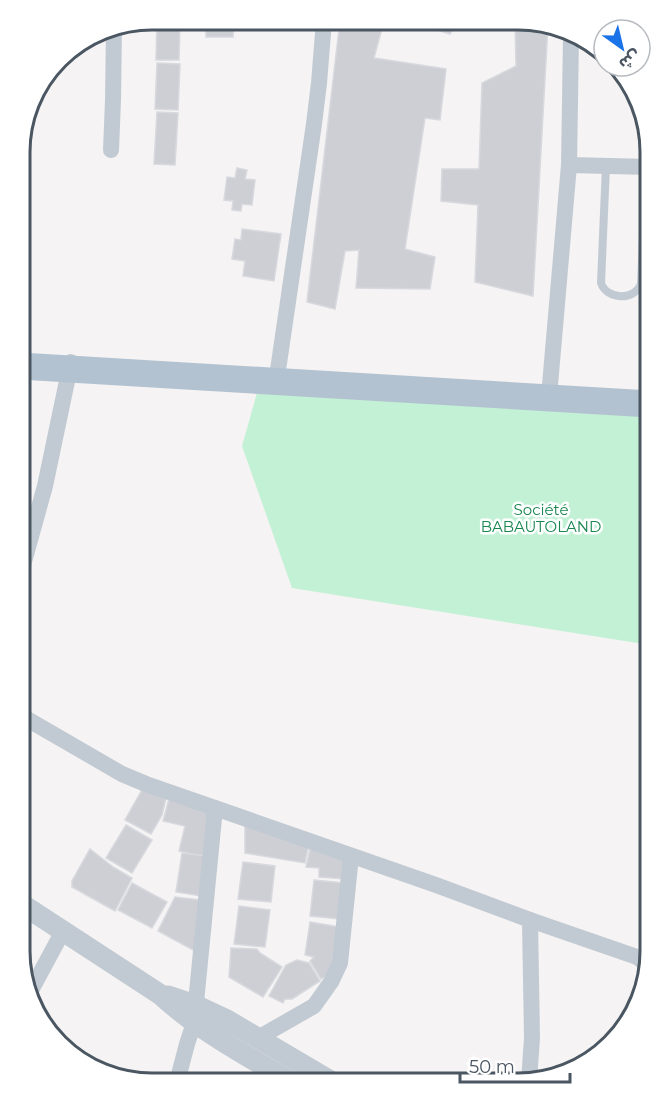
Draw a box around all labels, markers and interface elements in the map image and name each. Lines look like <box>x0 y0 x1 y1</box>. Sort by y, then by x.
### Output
north arrow <box>592 18 652 78</box>
text: ش <box>616 46 645 74</box>
park label: Société BABAUTOLAND <box>481 500 601 536</box>
scale bar <box>460 1046 570 1084</box>
text: 50 m <box>469 1056 515 1078</box>

